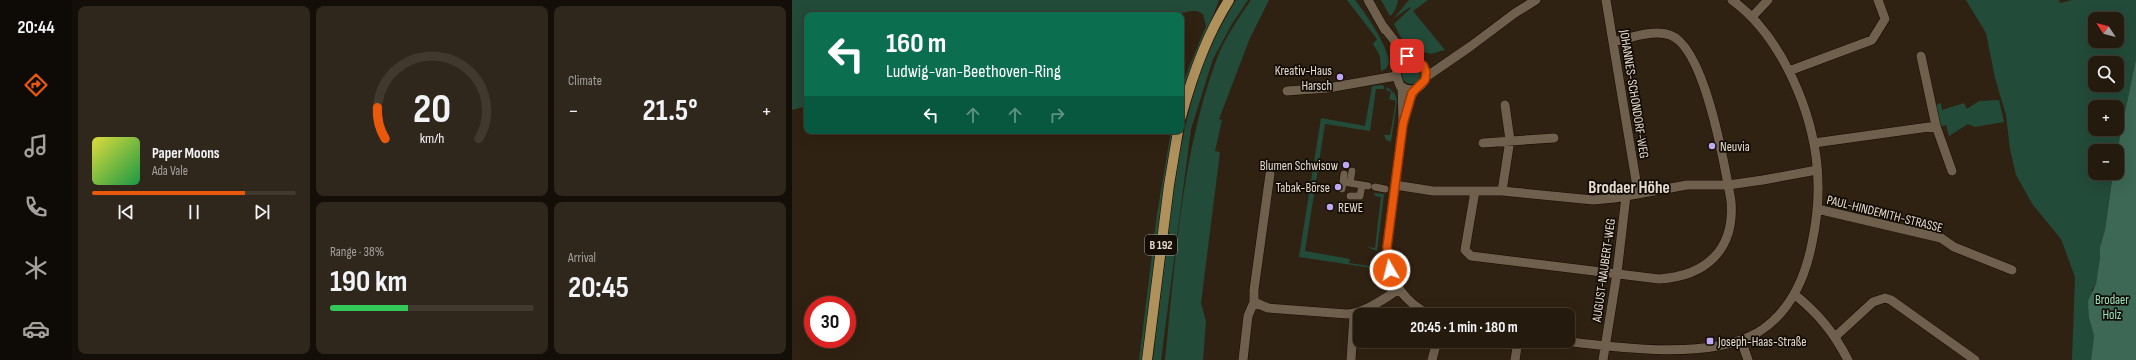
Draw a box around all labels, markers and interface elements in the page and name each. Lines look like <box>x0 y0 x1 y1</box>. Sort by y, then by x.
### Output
north arrow <box>2088 12 2124 48</box>
map controls <box>2088 12 2124 180</box>
text: 20:44 <box>17 17 55 38</box>
text: 160 m <box>886 27 946 60</box>
icon: left <box>820 28 872 80</box>
street label: JOHANNES-SCHONDORF-WEG <box>1616 28 1652 160</box>
pin <box>1390 39 1424 73</box>
icon: arrive <box>1396 45 1418 67</box>
button: search <box>2088 56 2124 92</box>
text: Ludwig-van-Beethoven-Ring <box>886 61 1061 82</box>
place label: Kreativ-Haus Harsch <box>1275 63 1332 94</box>
icon: directions <box>22 71 50 99</box>
marker: Kreativ-Haus Harsch <box>1335 72 1345 82</box>
text: Climate <box>568 73 602 89</box>
text: 20 <box>413 85 451 134</box>
text: 21.5° <box>642 93 698 129</box>
text: − <box>568 98 579 125</box>
text: + <box>761 98 772 125</box>
button: + <box>2088 100 2124 136</box>
icon: left <box>920 104 942 126</box>
icon: ahead <box>962 104 984 126</box>
icon: ahead <box>1004 104 1026 126</box>
icon: right <box>1046 104 1068 126</box>
text: km/h <box>420 129 444 146</box>
icon: music <box>22 132 50 160</box>
place label: Neuvia <box>1720 139 1750 155</box>
marker: Neuvia <box>1707 141 1717 151</box>
text: Paper Moons <box>152 144 220 163</box>
button: − <box>2088 144 2124 180</box>
place label: Blumen Schwisow <box>1260 158 1339 174</box>
marker: Blumen Schwisow <box>1341 160 1351 170</box>
text: Ada Vale <box>152 163 188 179</box>
district label: Brodaer Höhe <box>1588 178 1670 198</box>
place label: Tabak-Börse <box>1276 180 1330 196</box>
marker: Tabak-Börse <box>1333 182 1343 192</box>
street label: PAUL-HINDEMITH-STRASSE <box>1825 192 1944 236</box>
icon: phone <box>22 193 50 221</box>
place label: REWE <box>1338 200 1363 216</box>
icon: previous <box>115 201 137 223</box>
icon: pause <box>183 201 205 223</box>
icon: next <box>251 201 273 223</box>
marker: REWE <box>1325 202 1335 212</box>
street label: AUGUST-NAUBERT-WEG <box>1589 217 1619 324</box>
road number: B 192 <box>1145 235 1177 255</box>
text: Range · 38% <box>330 244 384 260</box>
position arrow <box>1369 249 1411 291</box>
text: Arrival <box>568 250 596 266</box>
icon: climate <box>22 254 50 282</box>
text: 190 km <box>330 264 408 300</box>
text: 20:45 <box>568 270 629 306</box>
park label: Brodaer Holz <box>2095 292 2129 323</box>
speed limit sign: 30 <box>804 296 856 348</box>
icon: car <box>22 315 50 343</box>
text: 20:45 · 1 min · 180 m <box>1410 318 1518 337</box>
place label: Joseph-Haas-Straße <box>1717 334 1806 350</box>
marker: Joseph-Haas-Straße <box>1705 336 1715 346</box>

